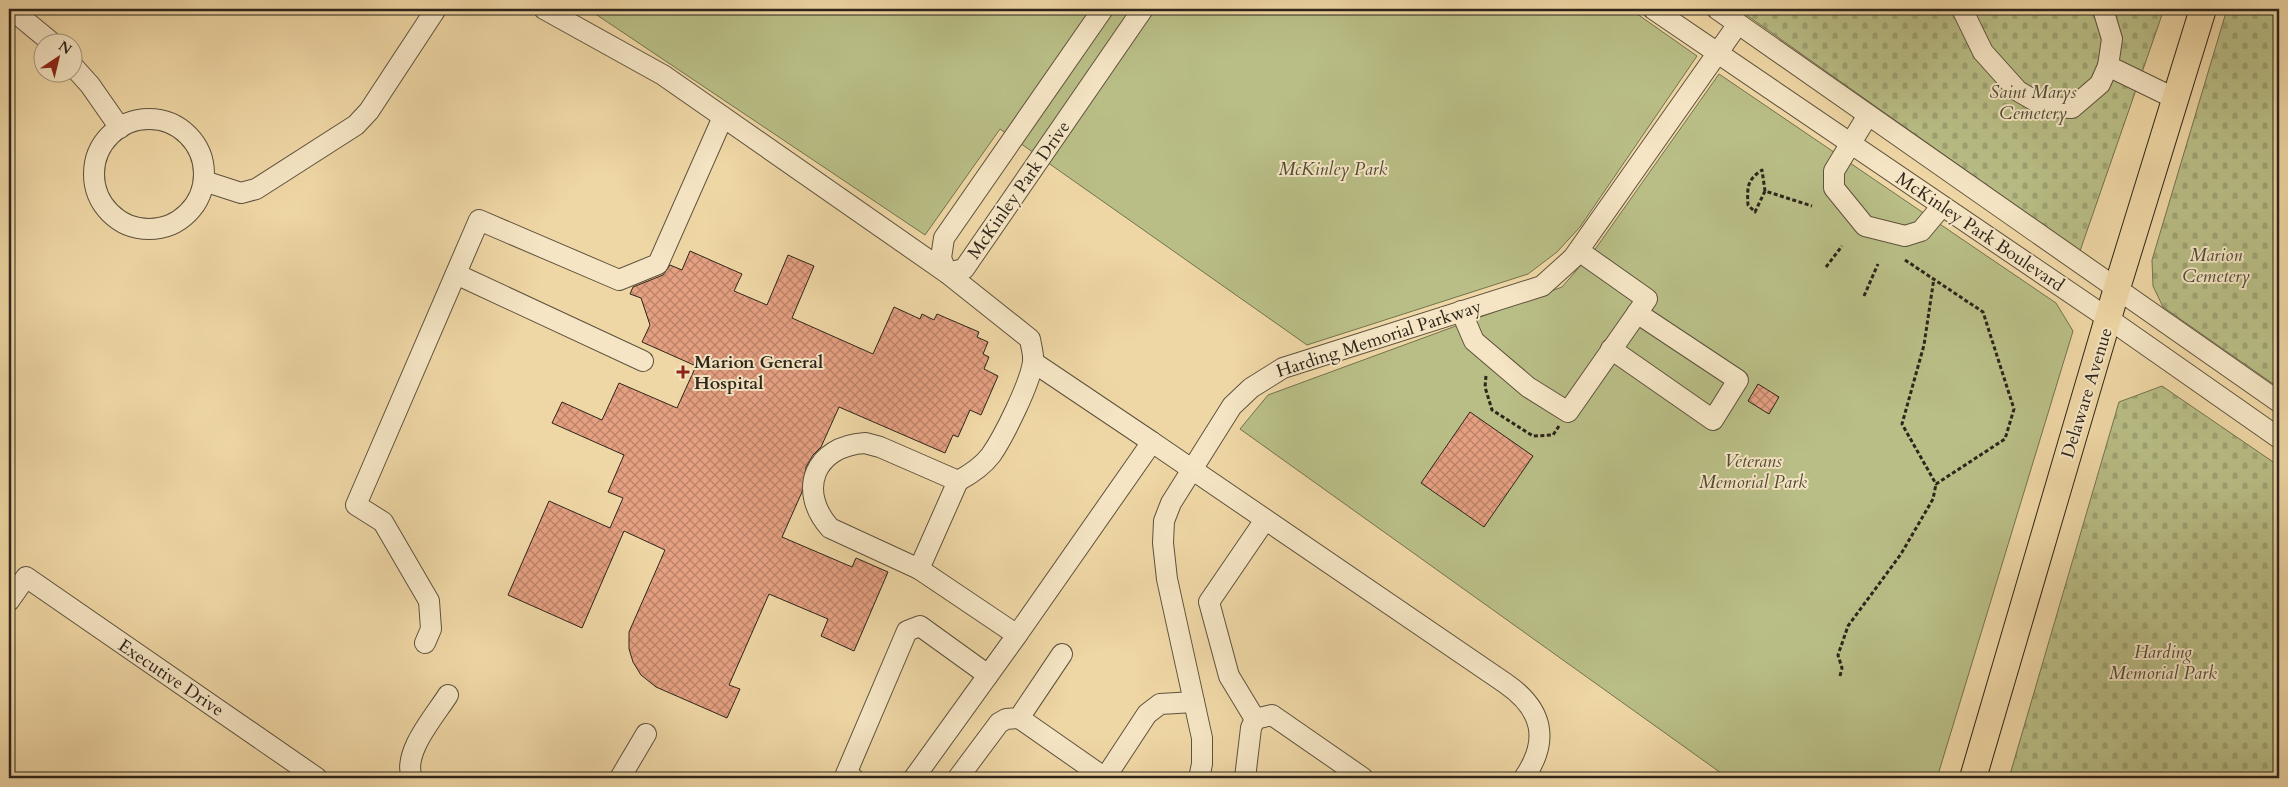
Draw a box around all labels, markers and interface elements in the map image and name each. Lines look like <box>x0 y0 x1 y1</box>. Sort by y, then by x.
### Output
north arrow <box>32 32 82 82</box>
text: N <box>55 36 76 59</box>
park label: Saint Marys Cemetery <box>1989 80 2077 126</box>
street label: McKinley Park Drive <box>962 116 1076 264</box>
park label: McKinley Park <box>1278 157 1388 182</box>
street label: McKinley Park Boulevard <box>1891 166 2069 298</box>
park label: Marion Cemetery <box>2182 243 2250 289</box>
street label: Harding Memorial Parkway <box>1273 294 1485 384</box>
street label: Delaware Avenue <box>2055 325 2119 461</box>
place label: Marion General Hospital <box>694 350 823 396</box>
marker: Marion General Hospital <box>676 365 690 379</box>
park label: Veterans Memorial Park <box>1699 449 1807 495</box>
street label: Executive Drive <box>113 633 229 723</box>
park label: Harding Memorial Park <box>2109 640 2217 686</box>

